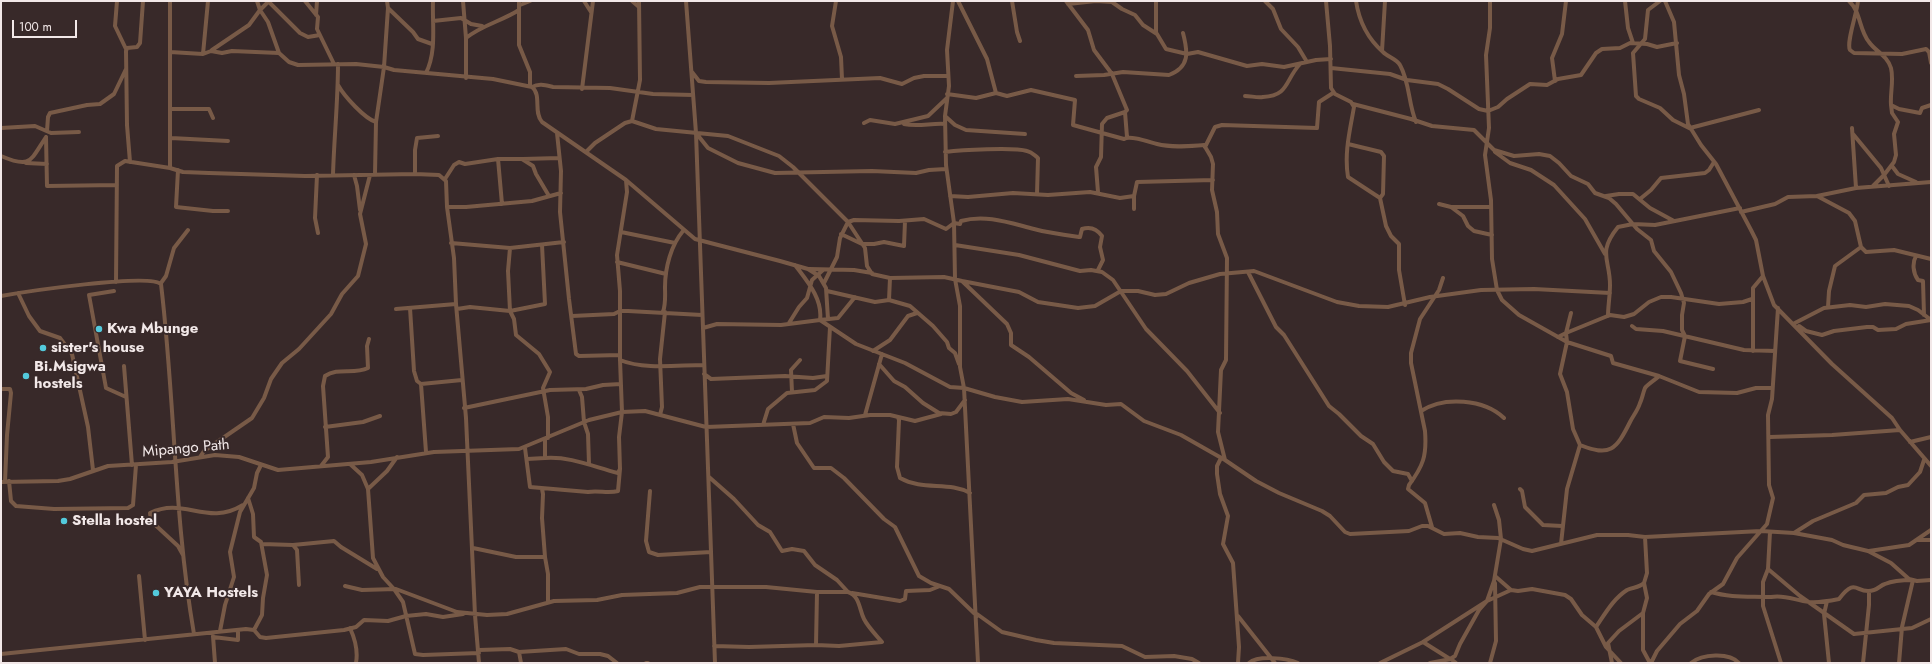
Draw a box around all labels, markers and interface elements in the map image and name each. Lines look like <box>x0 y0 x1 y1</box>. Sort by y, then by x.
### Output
scale bar <box>14 12 79 38</box>
text: 100 m <box>19 18 52 36</box>
place label: Kwa Mbunge <box>107 320 198 338</box>
marker: Kwa Mbunge <box>94 324 104 334</box>
place label: sister's house <box>51 339 144 357</box>
marker: sister's house <box>38 343 48 353</box>
place label: Bi.Msigwa hostels <box>34 358 106 393</box>
marker: Bi.Msigwa hostels <box>21 371 31 381</box>
street label: Mipango Path <box>142 436 230 462</box>
place label: Stella hostel <box>72 512 157 530</box>
marker: Stella hostel <box>59 516 69 526</box>
place label: YAYA Hostels <box>164 584 258 602</box>
marker: YAYA Hostels <box>151 588 161 598</box>

